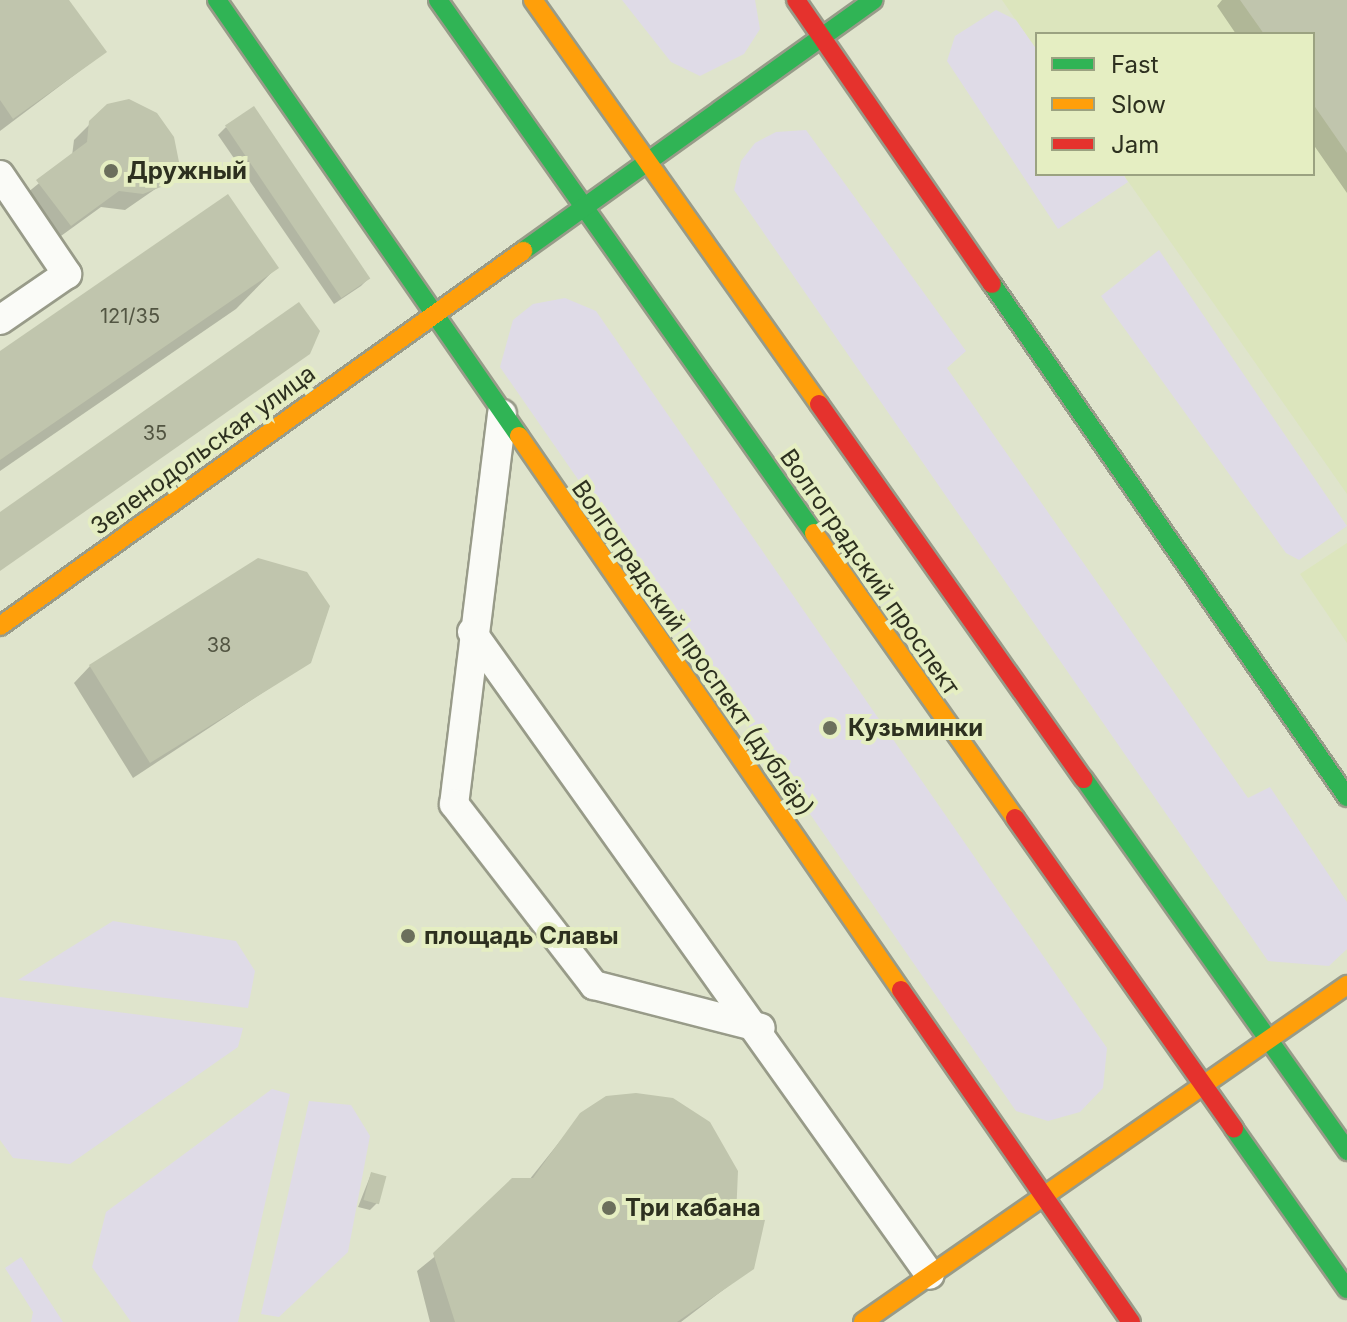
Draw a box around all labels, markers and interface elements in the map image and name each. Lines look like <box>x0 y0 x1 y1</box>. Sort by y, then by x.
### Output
legend <box>1035 32 1315 176</box>
text: Fast <box>1111 50 1159 79</box>
text: Slow <box>1111 90 1166 119</box>
text: Jam <box>1111 130 1159 159</box>
place label: Дружный <box>127 157 247 185</box>
marker: Дружный <box>102 162 120 180</box>
house number: 121/35 <box>100 304 160 328</box>
street label: Зеленодольская улица <box>85 359 321 541</box>
house number: 35 <box>143 421 167 445</box>
street label: Волгоградский проспект <box>774 443 966 701</box>
street label: Волгоградский проспект (дублёр) <box>566 475 820 821</box>
house number: 38 <box>207 633 231 657</box>
place label: Кузьминки <box>848 714 983 742</box>
marker: Кузьминки <box>819 717 841 739</box>
place label: площадь Славы <box>424 922 619 950</box>
marker: площадь Славы <box>399 927 417 945</box>
place label: Три кабана <box>625 1194 761 1222</box>
marker: Три кабана <box>600 1199 618 1217</box>

